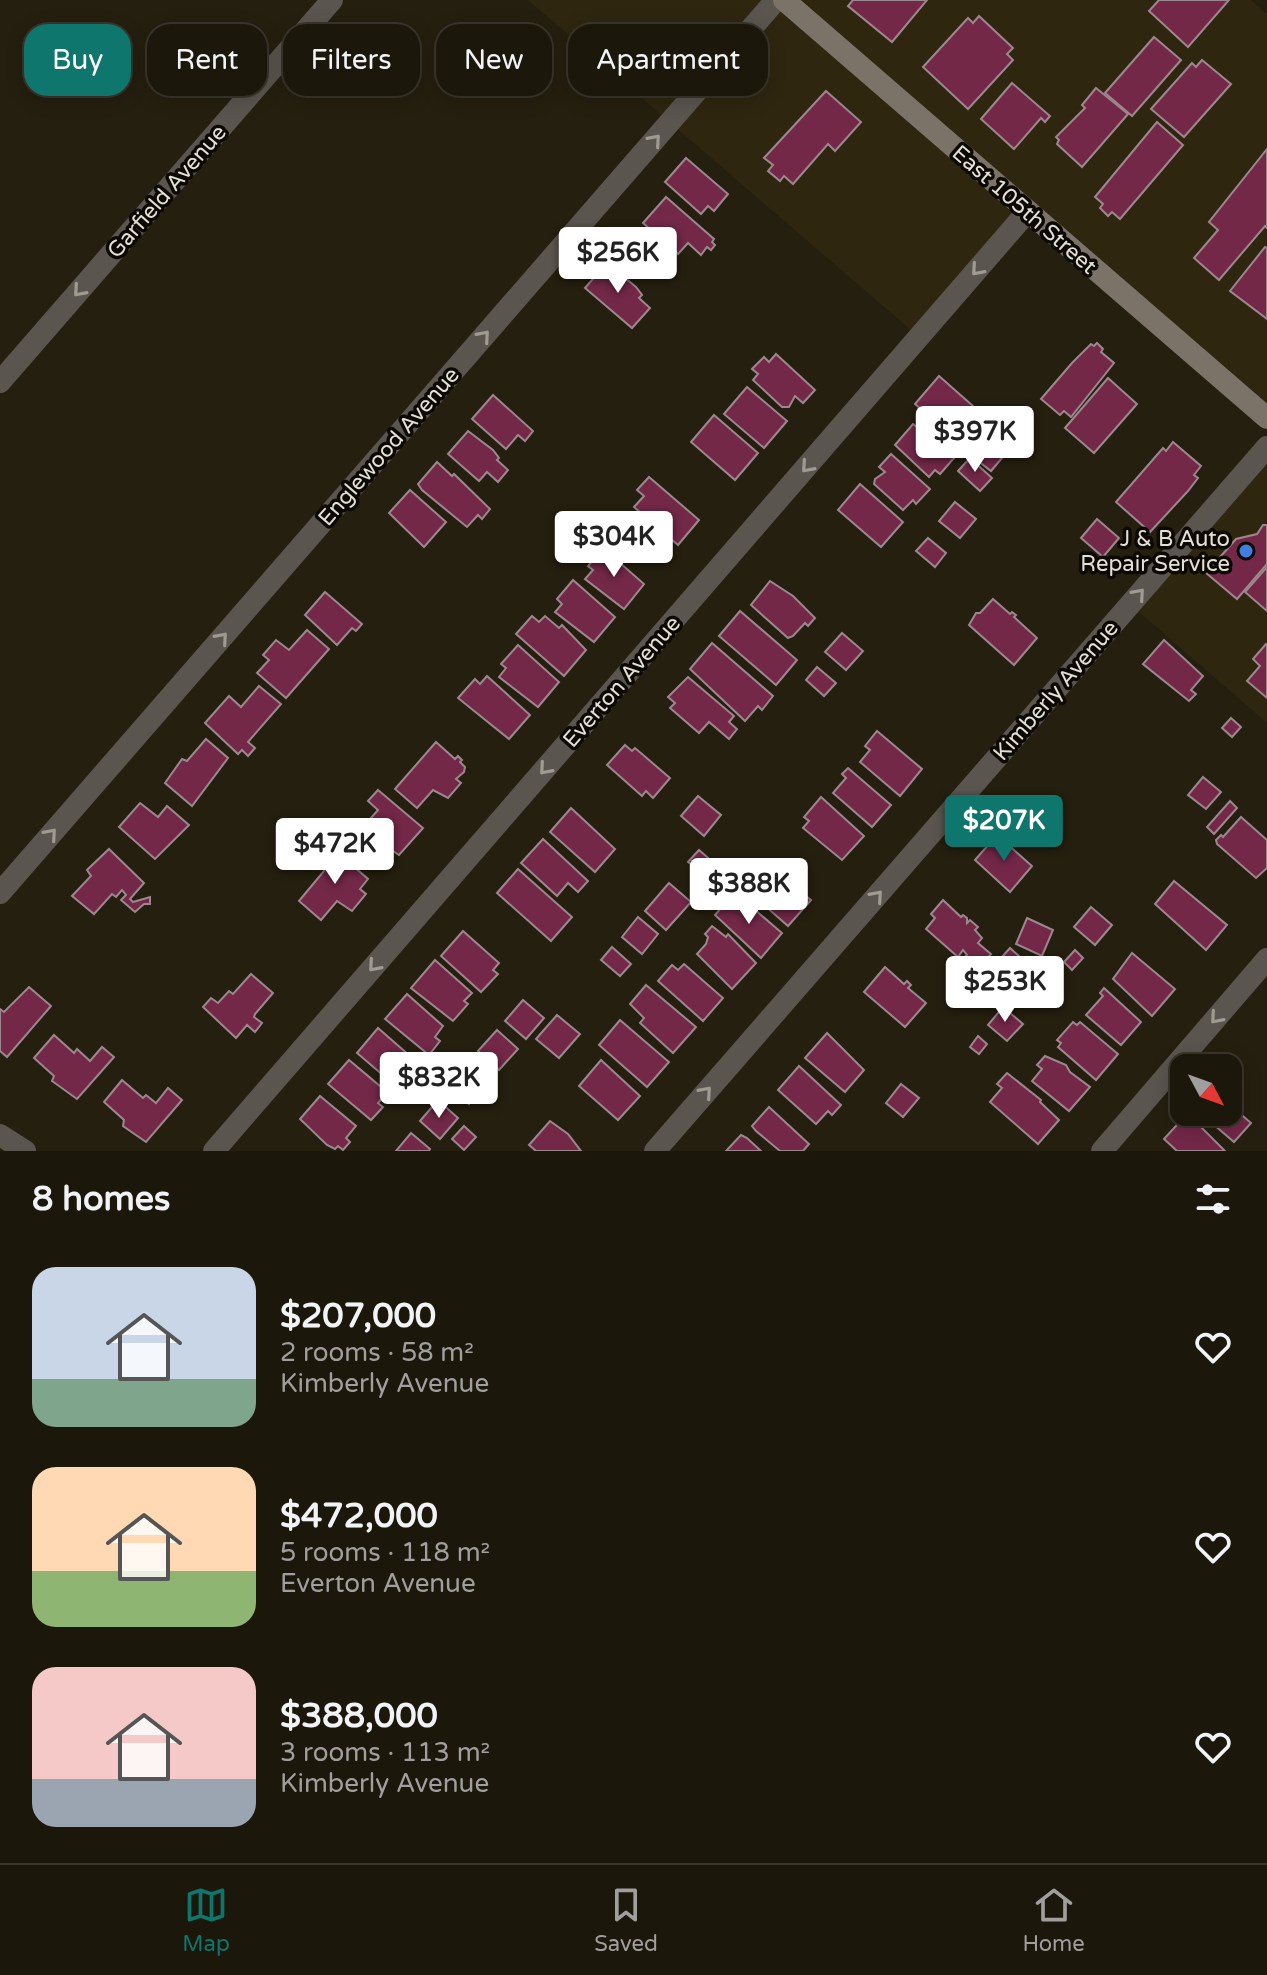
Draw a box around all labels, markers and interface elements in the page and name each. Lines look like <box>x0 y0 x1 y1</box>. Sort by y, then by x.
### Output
chip: Buy <box>24 24 131 96</box>
chip: Rent <box>147 24 267 96</box>
chip: Filters <box>283 24 420 96</box>
chip: New <box>436 24 552 96</box>
chip: Apartment <box>568 24 768 96</box>
street label: Garfield Avenue <box>102 120 232 263</box>
one-way arrow <box>645 134 660 149</box>
street label: East 105th Street <box>947 140 1102 279</box>
pin: $256K <box>562 227 674 295</box>
text: $256K <box>577 237 659 268</box>
one-way arrow <box>972 261 987 276</box>
one-way arrow <box>74 282 88 297</box>
one-way arrow <box>474 330 489 345</box>
street label: Englewood Avenue <box>313 362 465 531</box>
pin: $397K <box>919 406 1031 474</box>
text: $397K <box>934 416 1016 447</box>
one-way arrow <box>802 458 817 472</box>
pin: $304K <box>558 511 670 579</box>
text: $304K <box>573 521 655 552</box>
place label: J & B Auto Repair Service <box>1080 526 1230 577</box>
marker: J & B Auto Repair Service <box>1237 542 1255 560</box>
one-way arrow <box>1129 589 1144 603</box>
street label: Everton Avenue <box>558 611 686 753</box>
street label: Kimberly Avenue <box>988 615 1124 766</box>
one-way arrow <box>212 632 227 647</box>
one-way arrow <box>540 760 555 775</box>
pin: $207K <box>948 795 1060 863</box>
text: $207K <box>963 805 1045 836</box>
pin: $472K <box>279 818 391 886</box>
one-way arrow <box>41 828 56 843</box>
text: $472K <box>294 828 376 859</box>
pin: $388K <box>693 858 805 926</box>
text: $388K <box>708 868 790 899</box>
one-way arrow <box>867 890 881 905</box>
one-way arrow <box>370 956 384 971</box>
pin: $253K <box>949 956 1061 1024</box>
text: $253K <box>964 966 1046 997</box>
one-way arrow <box>1211 1009 1226 1023</box>
pin: $832K <box>383 1052 495 1120</box>
north arrow <box>1170 1054 1242 1126</box>
map controls <box>1170 1054 1242 1126</box>
text: $832K <box>398 1062 480 1093</box>
one-way arrow <box>696 1087 711 1102</box>
icon: filters <box>1191 1177 1235 1221</box>
text: 8 homes <box>32 1179 170 1220</box>
text: $207,000 <box>280 1296 436 1337</box>
icon: home <box>96 1299 192 1395</box>
icon: heart <box>1191 1325 1235 1369</box>
text: 2 rooms · 58 m² <box>280 1337 474 1368</box>
text: Kimberly Avenue <box>280 1368 489 1399</box>
text: $472,000 <box>280 1496 438 1537</box>
icon: home <box>96 1499 192 1595</box>
icon: heart <box>1191 1525 1235 1569</box>
text: 5 rooms · 118 m² <box>280 1537 490 1568</box>
text: Everton Avenue <box>280 1568 476 1599</box>
text: $388,000 <box>280 1696 438 1737</box>
icon: home <box>96 1699 192 1795</box>
icon: heart <box>1191 1725 1235 1769</box>
text: 3 rooms · 113 m² <box>280 1737 490 1768</box>
text: Kimberly Avenue <box>280 1768 489 1799</box>
tab: Map <box>182 1883 230 1957</box>
tab: Saved <box>594 1883 658 1957</box>
tab: Home <box>1022 1883 1085 1957</box>

